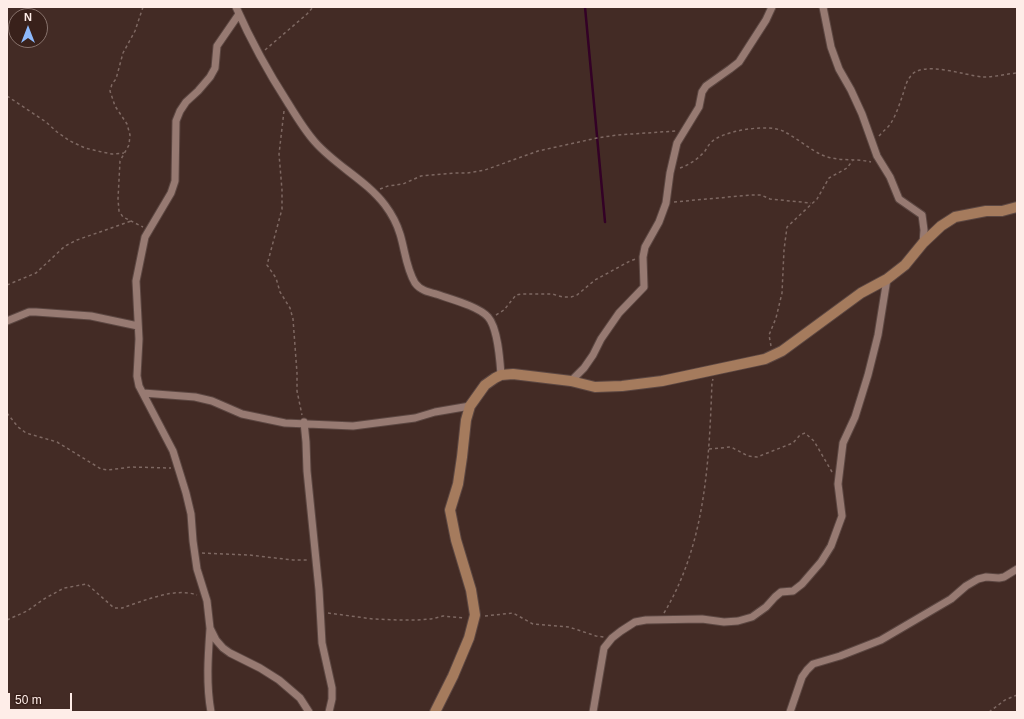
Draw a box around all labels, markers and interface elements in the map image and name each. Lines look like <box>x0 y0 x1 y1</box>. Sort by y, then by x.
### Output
north arrow <box>8 8 48 48</box>
text: N <box>24 11 32 23</box>
scale bar <box>10 685 74 711</box>
text: 50 m <box>15 693 42 707</box>

